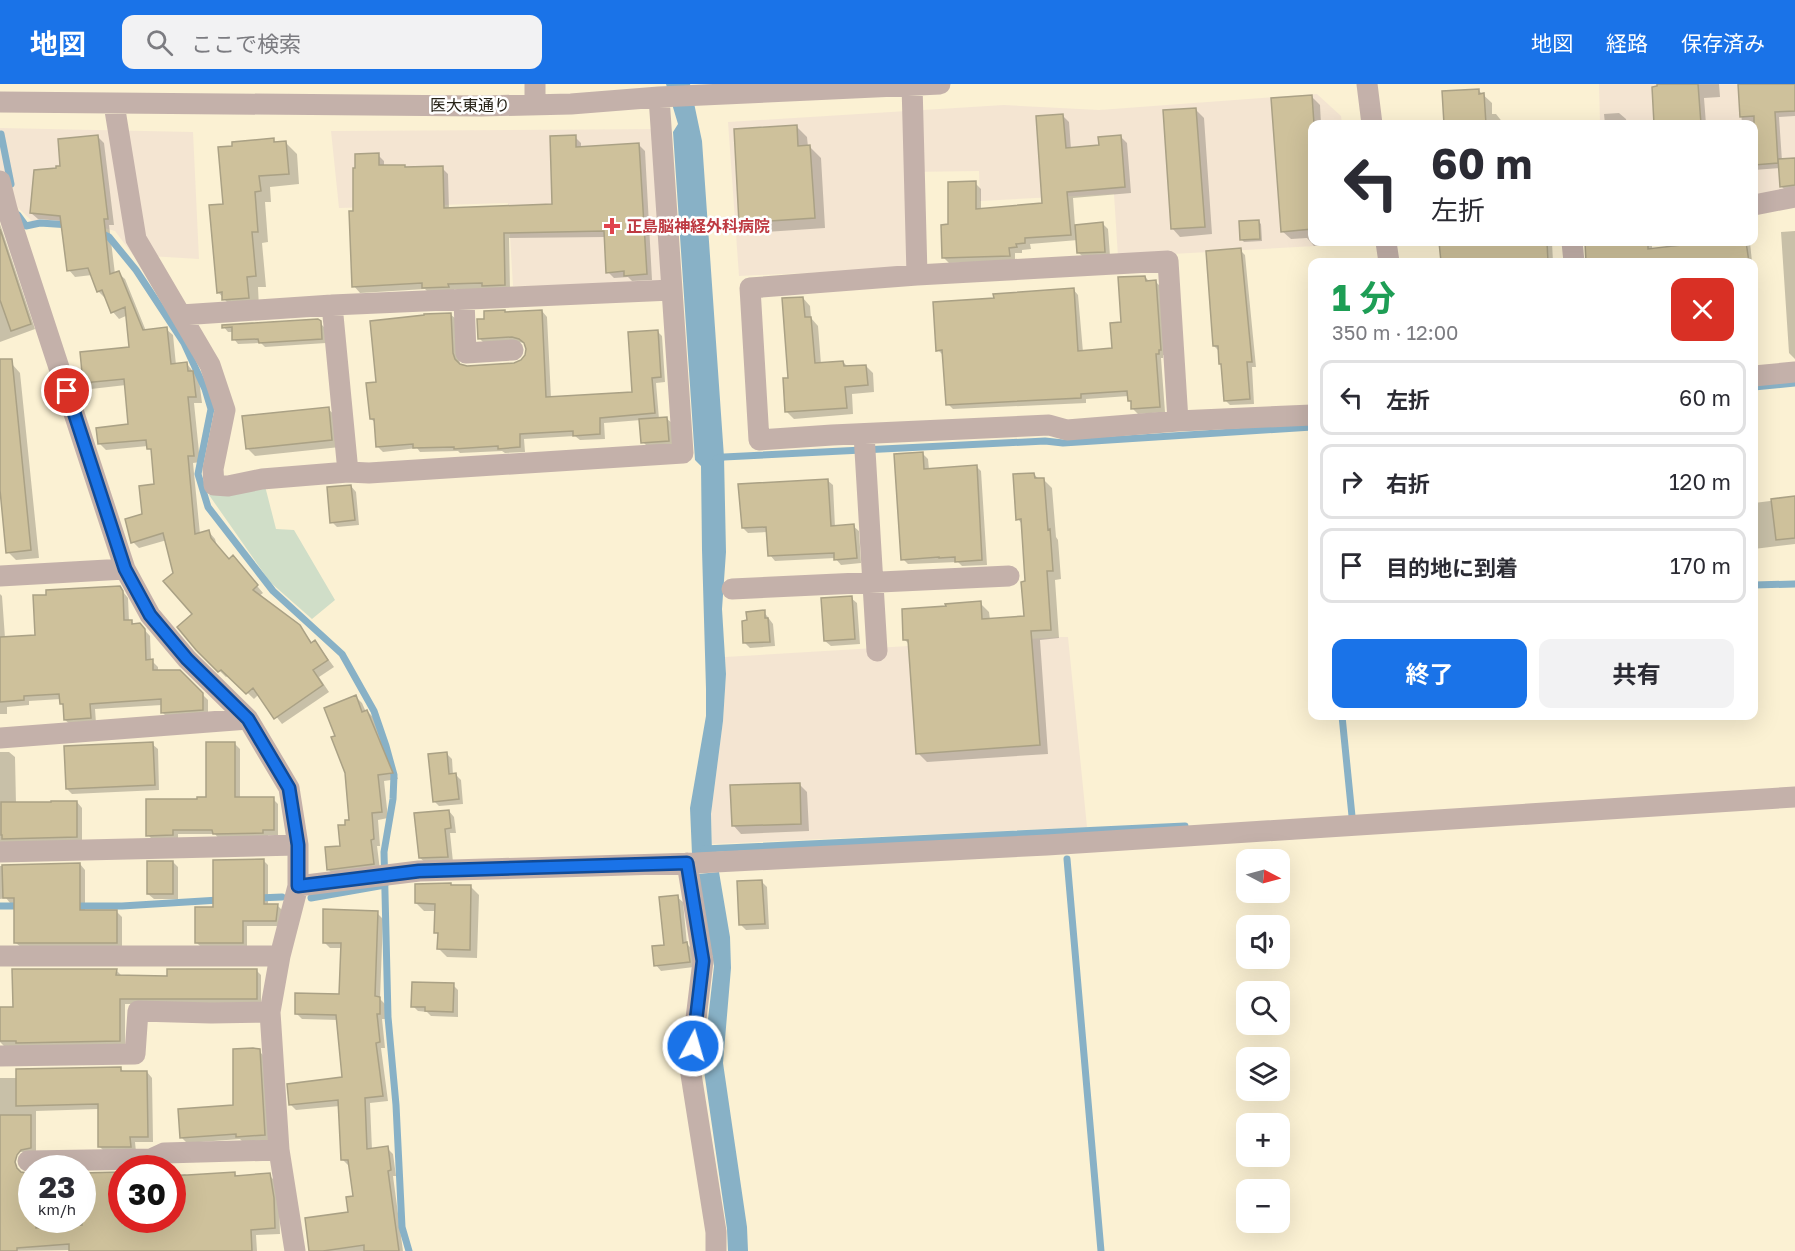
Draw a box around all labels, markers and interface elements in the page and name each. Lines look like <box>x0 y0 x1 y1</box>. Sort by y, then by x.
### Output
search box <box>122 15 542 69</box>
icon: search <box>143 26 176 59</box>
text: 地図 <box>30 27 86 60</box>
text: ここで検索 <box>191 30 301 57</box>
text: 地図 <box>1531 30 1573 56</box>
text: 経路 <box>1606 30 1648 56</box>
text: 保存済み <box>1681 30 1765 56</box>
street label: 医大東通り <box>430 95 510 115</box>
text: 60 m <box>1431 138 1532 188</box>
icon: left <box>1332 144 1410 222</box>
text: 左折 <box>1431 194 1485 226</box>
place label: 正島脳神経外科病院 <box>626 216 770 236</box>
marker: 正島脳神経外科病院 <box>603 217 621 235</box>
text: 1 分 <box>1332 276 1396 319</box>
button: close <box>1671 278 1734 341</box>
text: 350 m · 12:00 <box>1332 320 1459 344</box>
pin <box>41 365 92 416</box>
icon: arrive <box>50 374 83 407</box>
icon: left <box>1335 381 1368 414</box>
text: 60 m <box>1679 384 1731 411</box>
text: 左折 <box>1386 386 1430 413</box>
icon: right <box>1335 465 1368 498</box>
text: 120 m <box>1669 468 1731 495</box>
text: 右折 <box>1386 470 1430 497</box>
icon: arrive <box>1335 549 1368 582</box>
text: 170 m <box>1670 552 1731 579</box>
text: 目的地に到着 <box>1386 554 1518 581</box>
button: 終了 <box>1332 639 1527 708</box>
button: 共有 <box>1539 639 1734 708</box>
north arrow <box>1236 849 1290 903</box>
map controls <box>1236 849 1290 1233</box>
button: sound <box>1236 915 1290 969</box>
button: search <box>1236 981 1290 1035</box>
position arrow <box>661 1014 725 1078</box>
button: layers <box>1236 1047 1290 1101</box>
button: + <box>1236 1113 1290 1167</box>
speed limit sign: 30 <box>108 1155 186 1233</box>
text: 23 <box>39 1169 75 1205</box>
button: − <box>1236 1179 1290 1233</box>
text: km/h <box>38 1200 76 1218</box>

